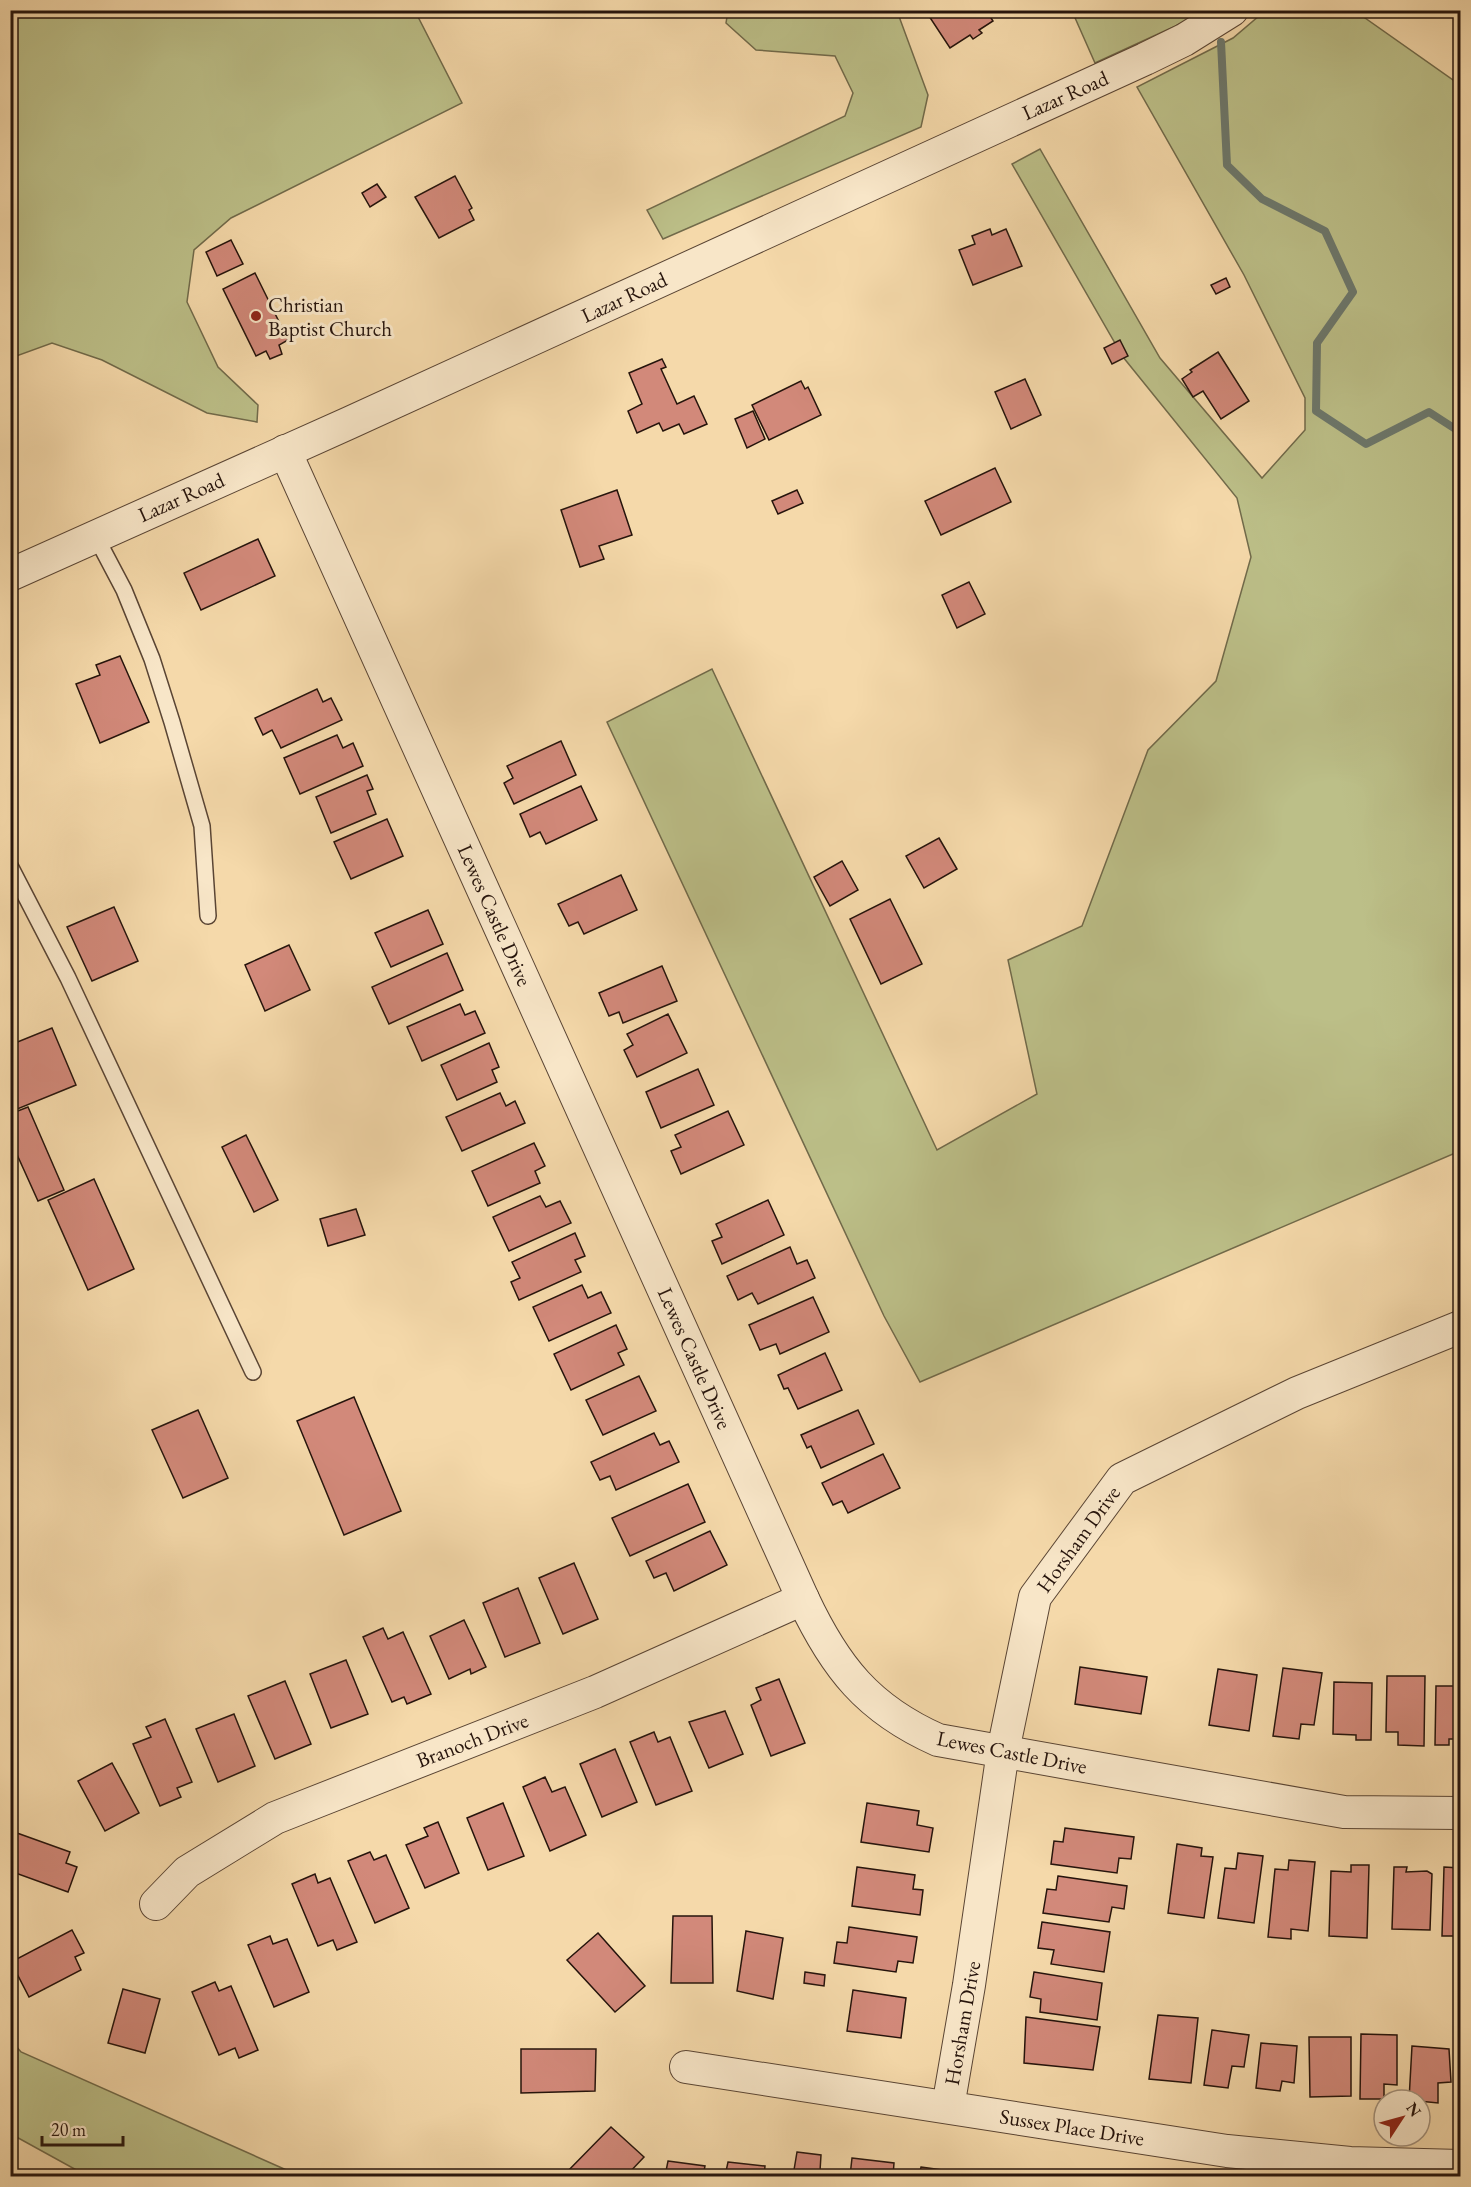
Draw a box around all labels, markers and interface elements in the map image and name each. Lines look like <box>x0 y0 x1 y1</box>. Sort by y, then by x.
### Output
street label: Lazar Road <box>1018 64 1113 126</box>
street label: Lazar Road <box>577 265 672 329</box>
place label: Christian Baptist Church <box>268 291 392 342</box>
marker: Christian Baptist Church <box>249 309 263 323</box>
street label: Lazar Road <box>134 466 229 528</box>
street label: Lewes Castle Drive <box>452 840 538 990</box>
street label: Lewes Castle Drive <box>652 1283 738 1433</box>
street label: Horsham Drive <box>1030 1480 1126 1598</box>
street label: Branoch Drive <box>412 1706 532 1774</box>
street label: Lewes Castle Drive <box>935 1724 1089 1780</box>
street label: Horsham Drive <box>938 1959 986 2087</box>
north arrow <box>1372 2088 1432 2148</box>
text: N <box>1401 2098 1426 2121</box>
street label: Sussex Place Drive <box>998 2102 1146 2152</box>
scale bar <box>42 2109 123 2147</box>
text: 20 m <box>51 2118 86 2141</box>

